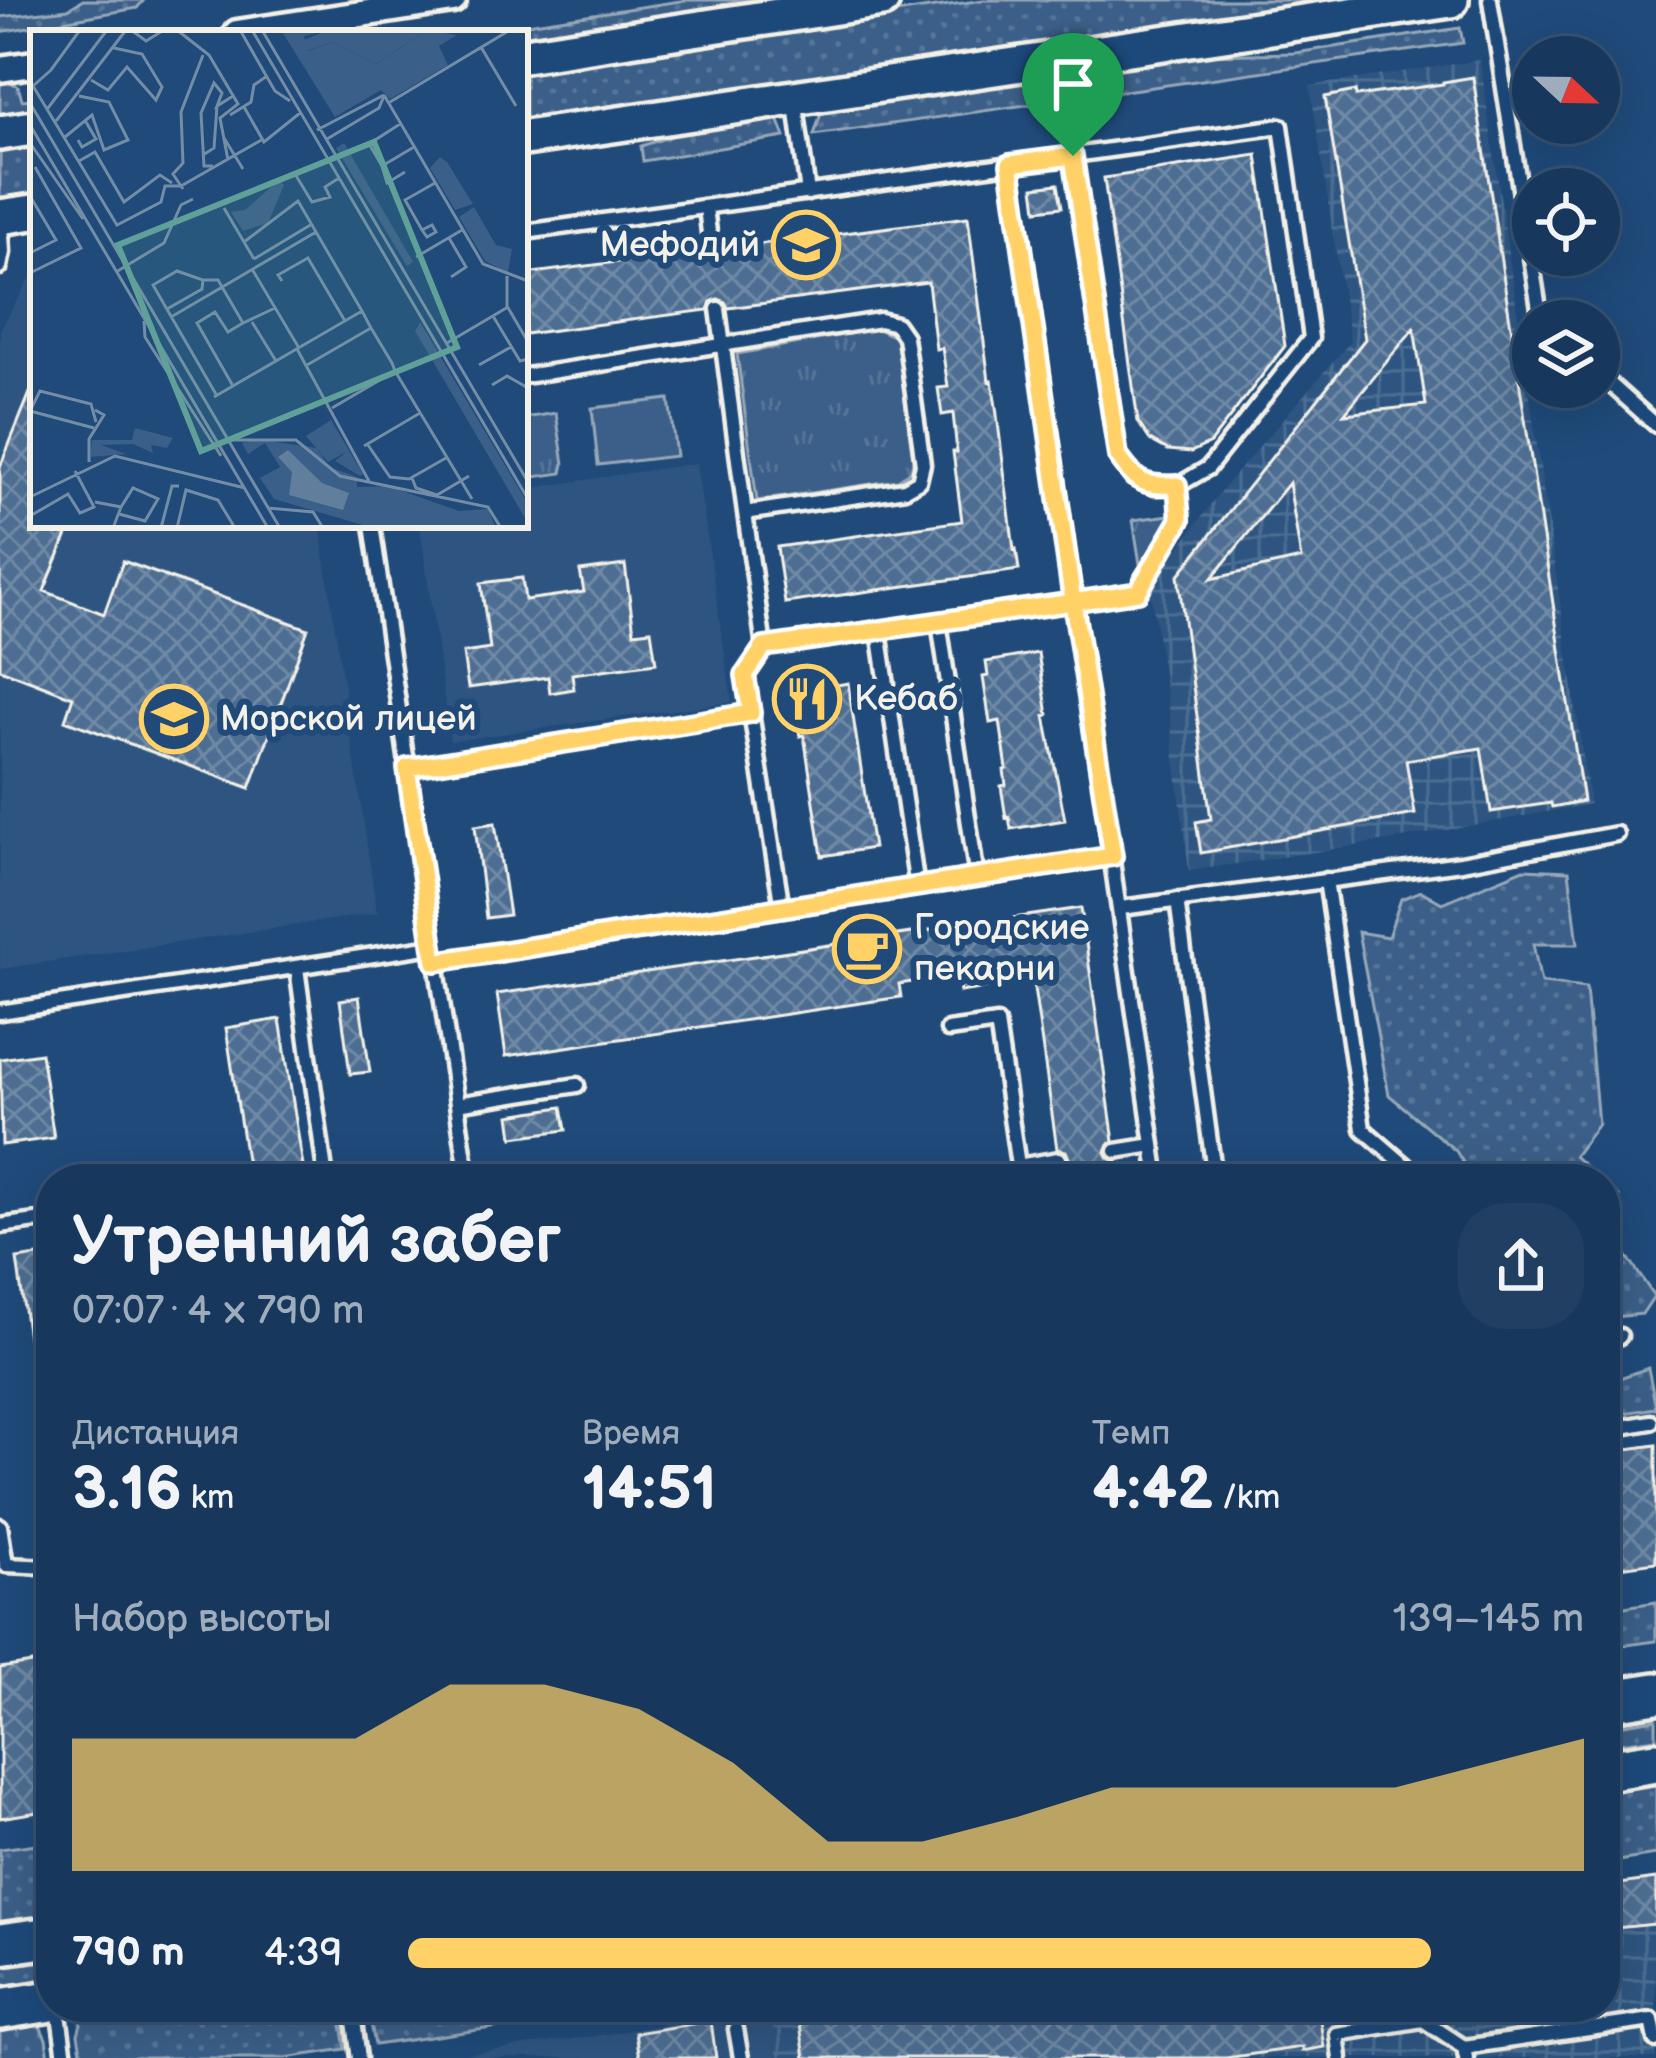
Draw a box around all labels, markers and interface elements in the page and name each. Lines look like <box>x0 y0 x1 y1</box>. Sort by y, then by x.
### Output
inset map <box>30 30 528 528</box>
pin <box>1022 33 1124 156</box>
north arrow <box>1512 36 1620 144</box>
map controls <box>1512 36 1620 408</box>
icon: arrive <box>1040 51 1106 117</box>
button: locate <box>1512 168 1620 276</box>
school or university icon: Мефодий <box>771 210 841 280</box>
place label: Мефодий <box>599 224 760 267</box>
button: layers <box>1512 300 1620 408</box>
restaurant icon: Кебаб <box>772 664 842 734</box>
place label: Кебаб <box>854 678 958 721</box>
school or university icon: Морской лицей <box>139 684 209 754</box>
place label: Морской лицей <box>220 698 477 741</box>
place label: Городские пекарни <box>914 907 1090 991</box>
cafe icon: Городские пекарни <box>832 914 902 984</box>
text: Утренний забег <box>72 1203 561 1282</box>
button: share <box>1458 1203 1584 1329</box>
text: 07:07 · 4 × 790 m <box>72 1288 364 1335</box>
text: Дистанция <box>72 1414 239 1454</box>
text: Время <box>582 1414 680 1454</box>
text: Темп <box>1092 1414 1170 1454</box>
text: 3.16 <box>72 1454 182 1526</box>
text: 14:51 <box>582 1454 717 1526</box>
text: 4:42 <box>1092 1454 1213 1526</box>
text: km <box>182 1478 234 1518</box>
text: /km <box>1213 1478 1280 1518</box>
text: Набор высоты <box>72 1596 332 1643</box>
text: 139–145 m <box>1393 1596 1584 1643</box>
text: 790 m <box>72 1930 184 1977</box>
text: 4:39 <box>264 1930 342 1977</box>

